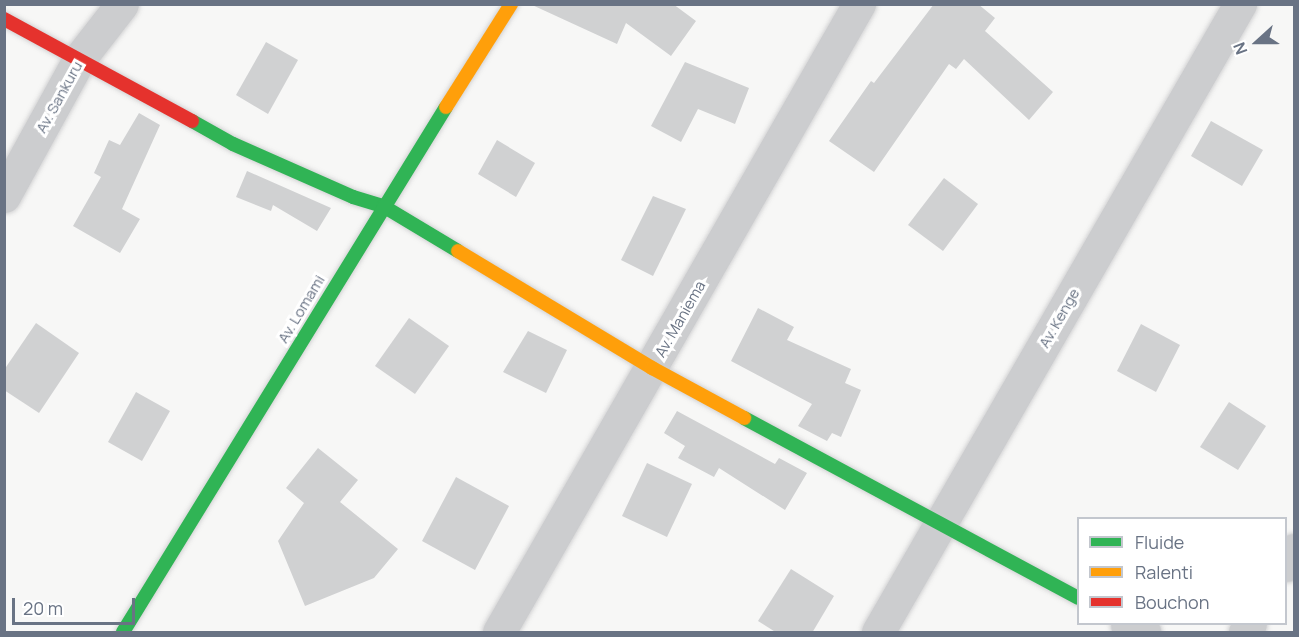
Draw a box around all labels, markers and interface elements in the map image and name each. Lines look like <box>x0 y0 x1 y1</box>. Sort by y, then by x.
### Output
north arrow <box>1227 12 1287 72</box>
text: N <box>1228 39 1253 58</box>
street label: Av. Sankuru <box>32 58 86 136</box>
street label: Av. Lomami <box>274 272 328 346</box>
street label: Av. Maniema <box>651 278 709 360</box>
street label: Av. Kenge <box>1035 285 1083 351</box>
legend <box>1077 517 1287 625</box>
text: Fluide <box>1135 530 1184 554</box>
text: Ralenti <box>1135 560 1193 584</box>
scale bar <box>15 586 138 624</box>
text: Bouchon <box>1135 590 1209 614</box>
text: 20 m <box>23 596 63 620</box>

